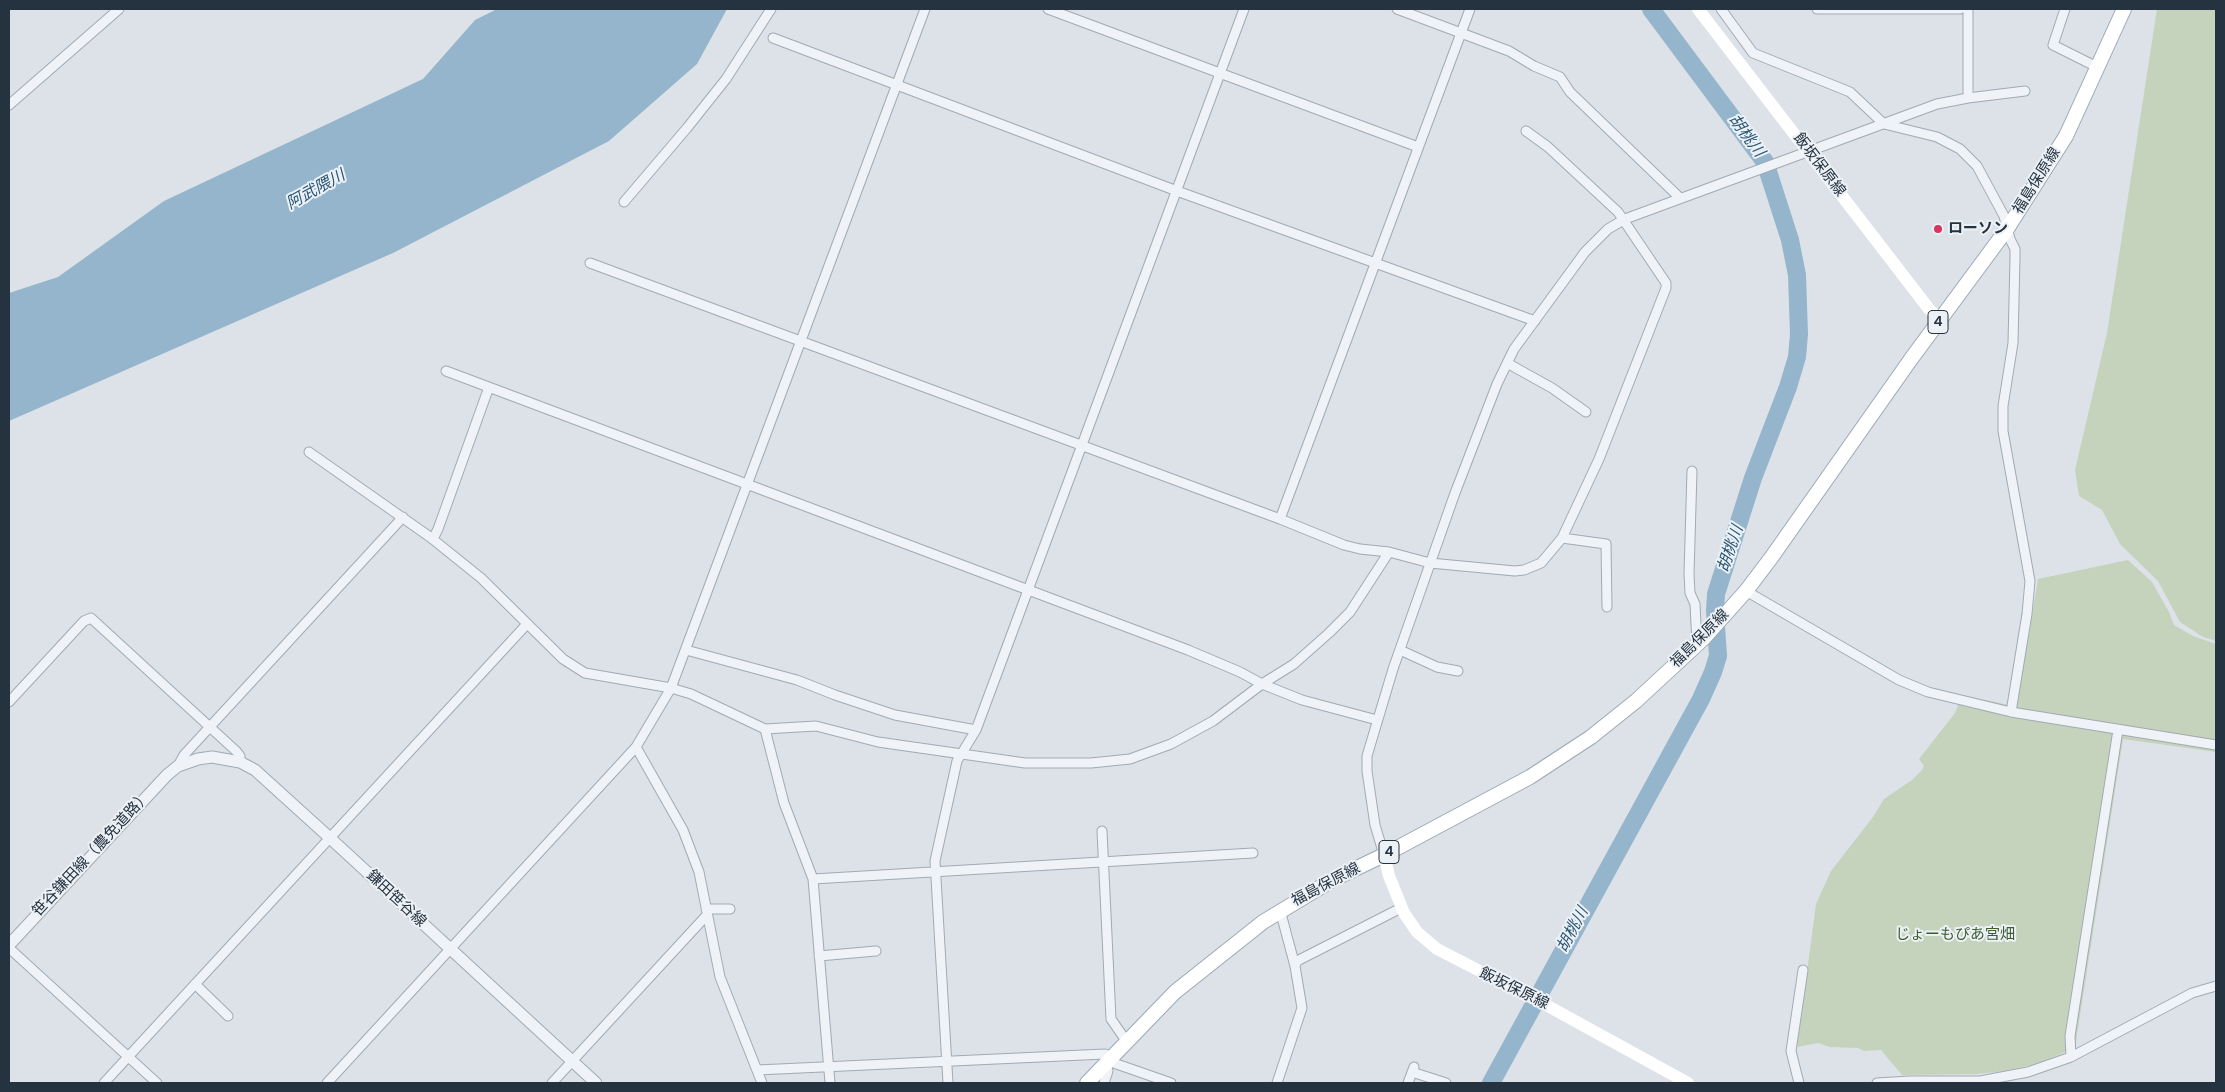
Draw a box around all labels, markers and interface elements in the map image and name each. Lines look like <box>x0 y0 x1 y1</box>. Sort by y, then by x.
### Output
water label: 胡桃川 <box>1724 111 1768 161</box>
street label: 飯坂保原線 <box>1789 130 1849 200</box>
street label: 福島保原線 <box>2009 144 2065 218</box>
water label: 阿武隈川 <box>283 166 349 214</box>
place label: ローソン <box>1948 220 2008 238</box>
marker: ローソン <box>1932 223 1944 235</box>
road number: 4 <box>1928 311 1948 334</box>
water label: 胡桃川 <box>1714 523 1748 575</box>
street label: 福島保原線 <box>1667 606 1733 672</box>
street label: 笹谷鎌田線（農免道路） <box>29 788 155 920</box>
road number: 4 <box>1379 840 1399 864</box>
street label: 福島保原線 <box>1289 859 1363 911</box>
street label: 鎌田笹谷線 <box>362 867 430 931</box>
water label: 胡桃川 <box>1553 904 1593 956</box>
park label: じょーもぴあ宮畑 <box>1895 926 2015 944</box>
street label: 飯坂保原線 <box>1476 964 1552 1014</box>

